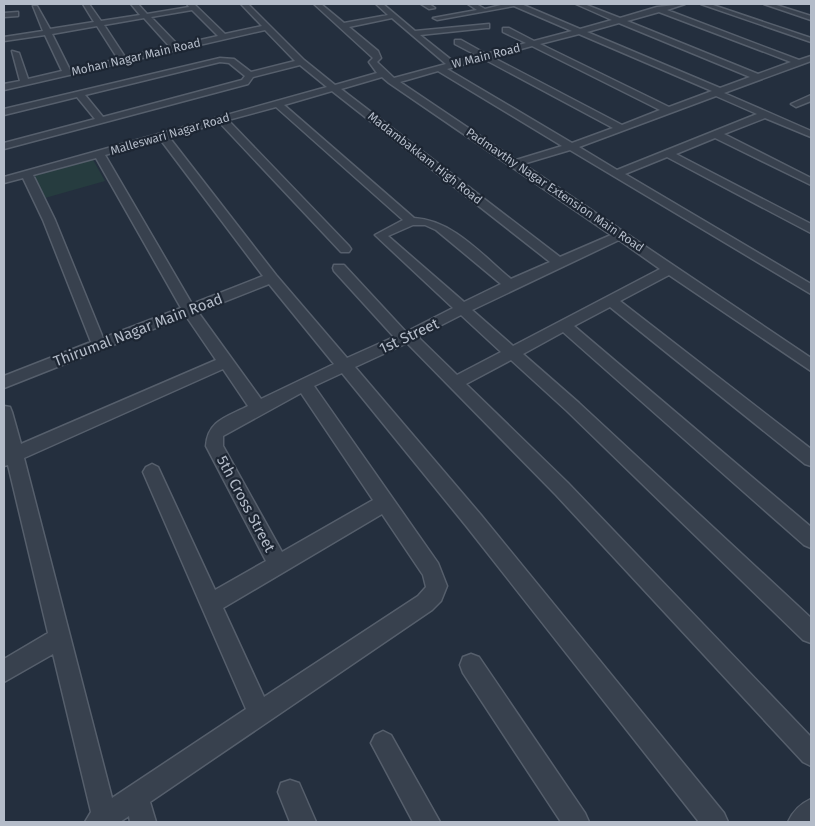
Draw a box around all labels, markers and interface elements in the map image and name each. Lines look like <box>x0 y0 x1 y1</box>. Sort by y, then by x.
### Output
street label: Mohan Nagar Main Road <box>70 35 202 79</box>
street label: W Main Road <box>450 41 522 71</box>
street label: Madambakkam High Road <box>365 109 485 207</box>
street label: Malleswari Nagar Road <box>109 110 231 158</box>
street label: Padmavthy Nagar Extension Main Road <box>464 125 646 255</box>
street label: Thirumal Nagar Main Road <box>51 289 225 371</box>
street label: 1st Street <box>376 314 442 358</box>
street label: 5th Cross Street <box>213 453 279 556</box>

